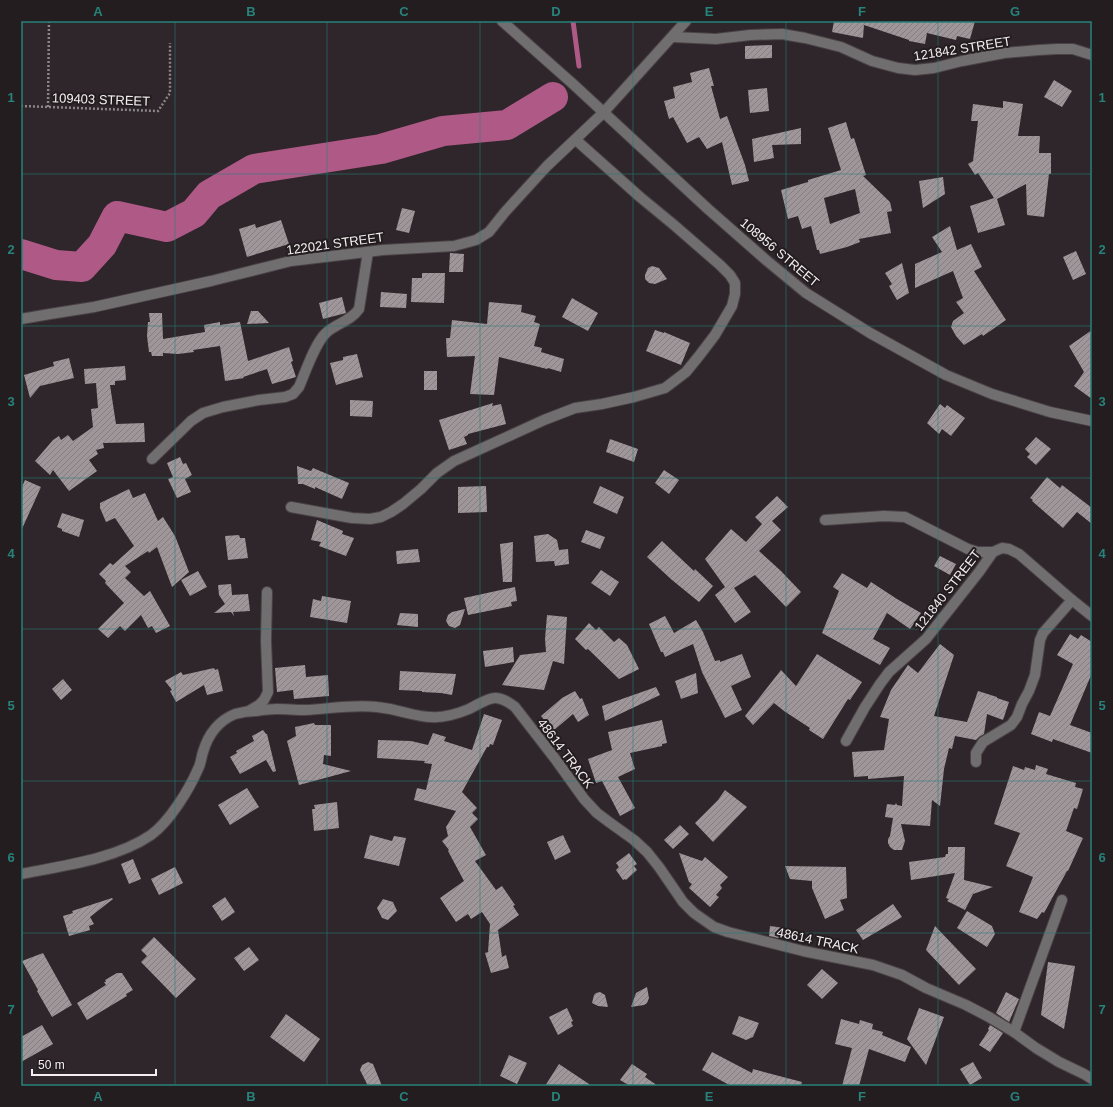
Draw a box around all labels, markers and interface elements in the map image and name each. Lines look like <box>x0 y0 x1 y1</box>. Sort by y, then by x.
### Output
text: A <box>93 4 103 19</box>
text: B <box>246 4 256 19</box>
text: C <box>399 4 409 19</box>
text: D <box>551 4 561 19</box>
text: E <box>705 4 714 19</box>
text: F <box>858 4 866 19</box>
text: G <box>1010 4 1020 19</box>
street label: 121842 STREET <box>912 33 1012 64</box>
text: 1 <box>7 90 15 105</box>
street label: 109403 STREET <box>52 90 150 109</box>
text: 1 <box>1098 90 1106 105</box>
street label: 108956 STREET <box>737 215 822 290</box>
street label: 122021 STREET <box>285 229 385 258</box>
text: 2 <box>7 242 15 257</box>
text: 2 <box>1098 242 1106 257</box>
text: 3 <box>7 394 15 409</box>
text: 3 <box>1098 394 1106 409</box>
text: 4 <box>7 546 15 561</box>
text: 4 <box>1098 546 1106 561</box>
street label: 121840 STREET <box>911 547 984 634</box>
text: 5 <box>7 698 15 713</box>
text: 5 <box>1098 698 1106 713</box>
street label: 48614 TRACK <box>534 715 597 791</box>
text: 6 <box>7 850 15 865</box>
text: 6 <box>1098 850 1106 865</box>
street label: 48614 TRACK <box>775 924 861 957</box>
text: 7 <box>7 1002 15 1017</box>
text: 7 <box>1098 1002 1106 1017</box>
scale bar <box>32 1051 156 1077</box>
text: 50 m <box>38 1058 65 1072</box>
text: A <box>93 1089 103 1104</box>
text: B <box>246 1089 256 1104</box>
text: C <box>399 1089 409 1104</box>
text: D <box>551 1089 561 1104</box>
text: E <box>705 1089 714 1104</box>
text: F <box>858 1089 866 1104</box>
text: G <box>1010 1089 1020 1104</box>

